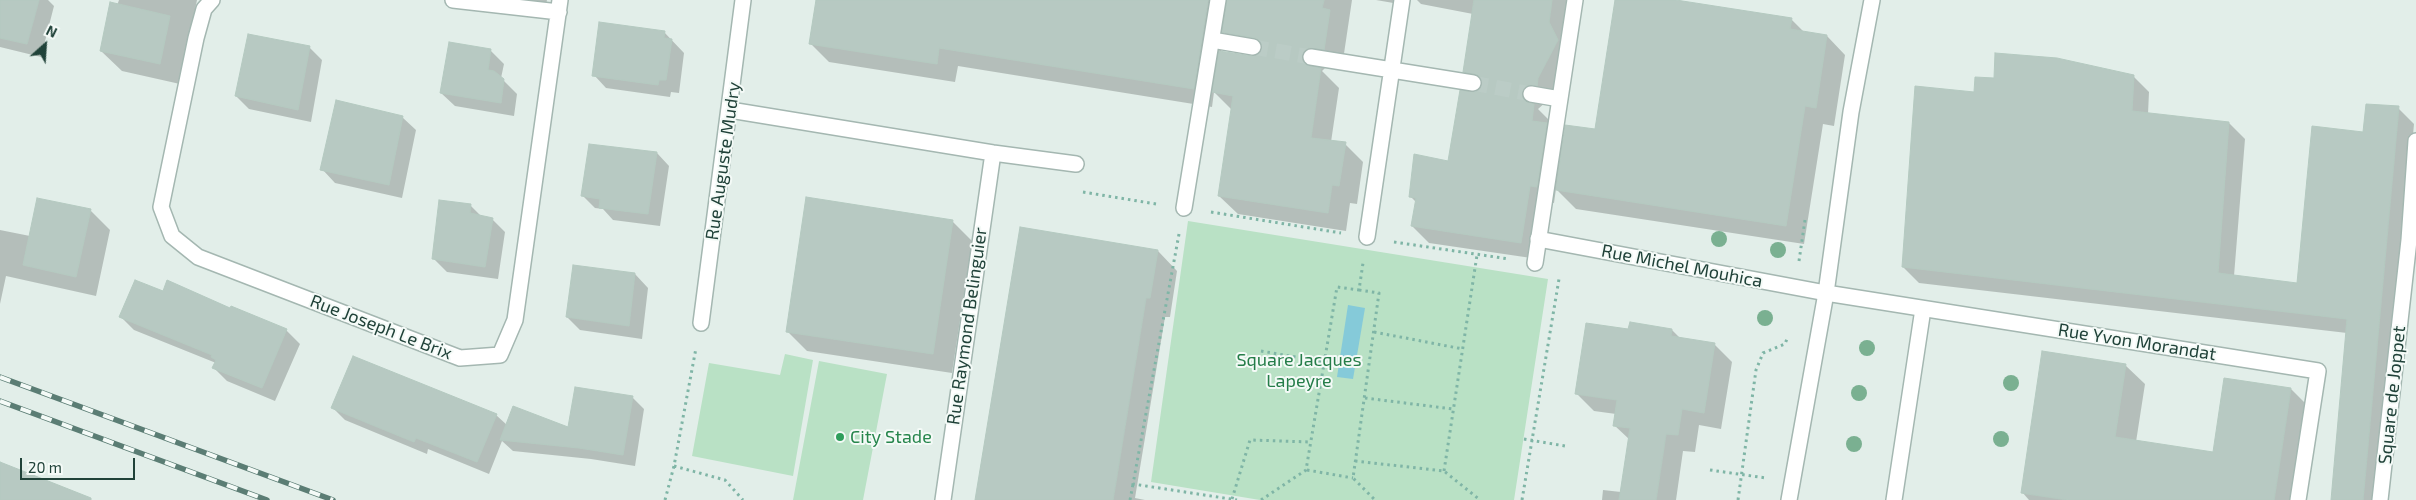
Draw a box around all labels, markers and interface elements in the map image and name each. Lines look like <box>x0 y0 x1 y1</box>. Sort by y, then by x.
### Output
north arrow <box>20 20 70 70</box>
text: N <box>44 21 60 41</box>
street label: Rue Auguste Mudry <box>701 80 745 242</box>
street label: Rue Raymond Belinguier <box>942 226 992 426</box>
street label: Rue Michel Mouhica <box>1600 240 1764 292</box>
street label: Rue Joseph Le Brix <box>307 290 455 364</box>
street label: Rue Yvon Morandat <box>2056 319 2218 365</box>
street label: Square de Joppet <box>2374 325 2410 465</box>
park label: Square Jacques Lapeyre <box>1236 349 1362 392</box>
place label: City Stade <box>850 426 932 448</box>
marker: City Stade <box>834 431 846 443</box>
scale bar <box>22 448 138 480</box>
text: 20 m <box>28 458 62 476</box>

